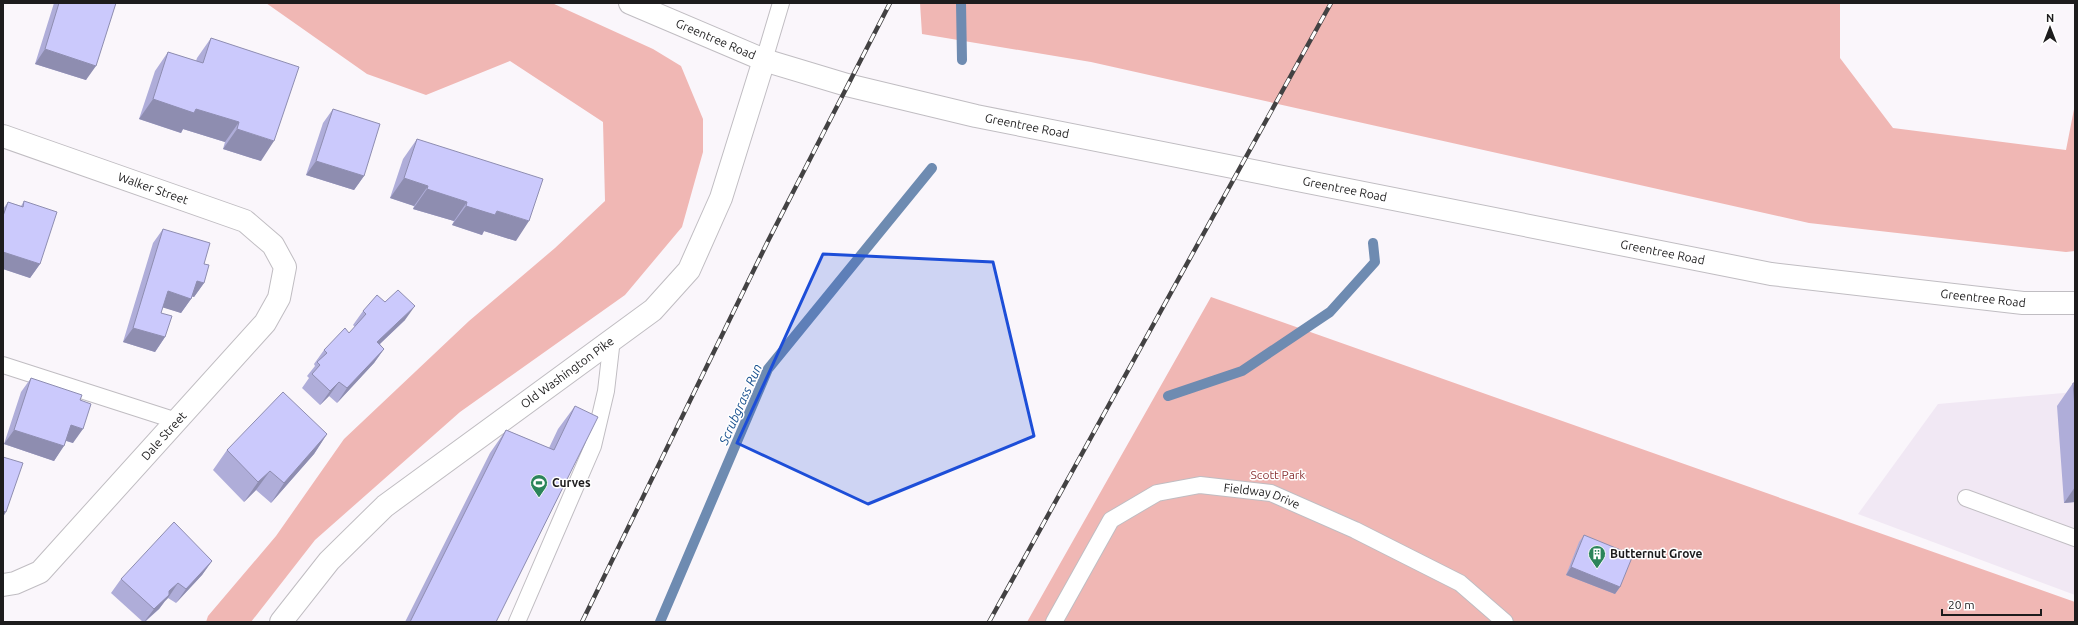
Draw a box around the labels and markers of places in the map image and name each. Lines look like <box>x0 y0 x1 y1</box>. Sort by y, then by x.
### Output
sports icon: Curves <box>529 473 549 498</box>
place label: Curves <box>552 476 591 489</box>
building icon: Butternut Grove <box>1587 544 1607 569</box>
place label: Butternut Grove <box>1610 547 1703 560</box>

